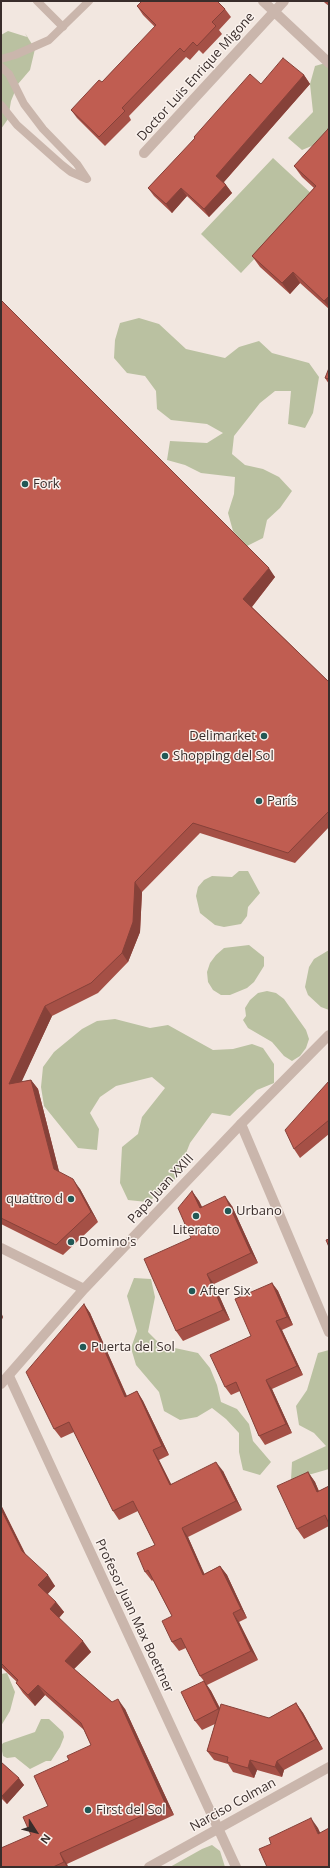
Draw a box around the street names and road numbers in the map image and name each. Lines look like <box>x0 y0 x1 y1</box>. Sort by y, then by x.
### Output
street label: Doctor Luis Enrique Migone <box>134 9 258 145</box>
street label: Papa Juan XXIII <box>125 1151 197 1227</box>
street label: Profesor Juan Max Boettner <box>91 1537 177 1695</box>
street label: Narciso Colman <box>187 1775 279 1835</box>

